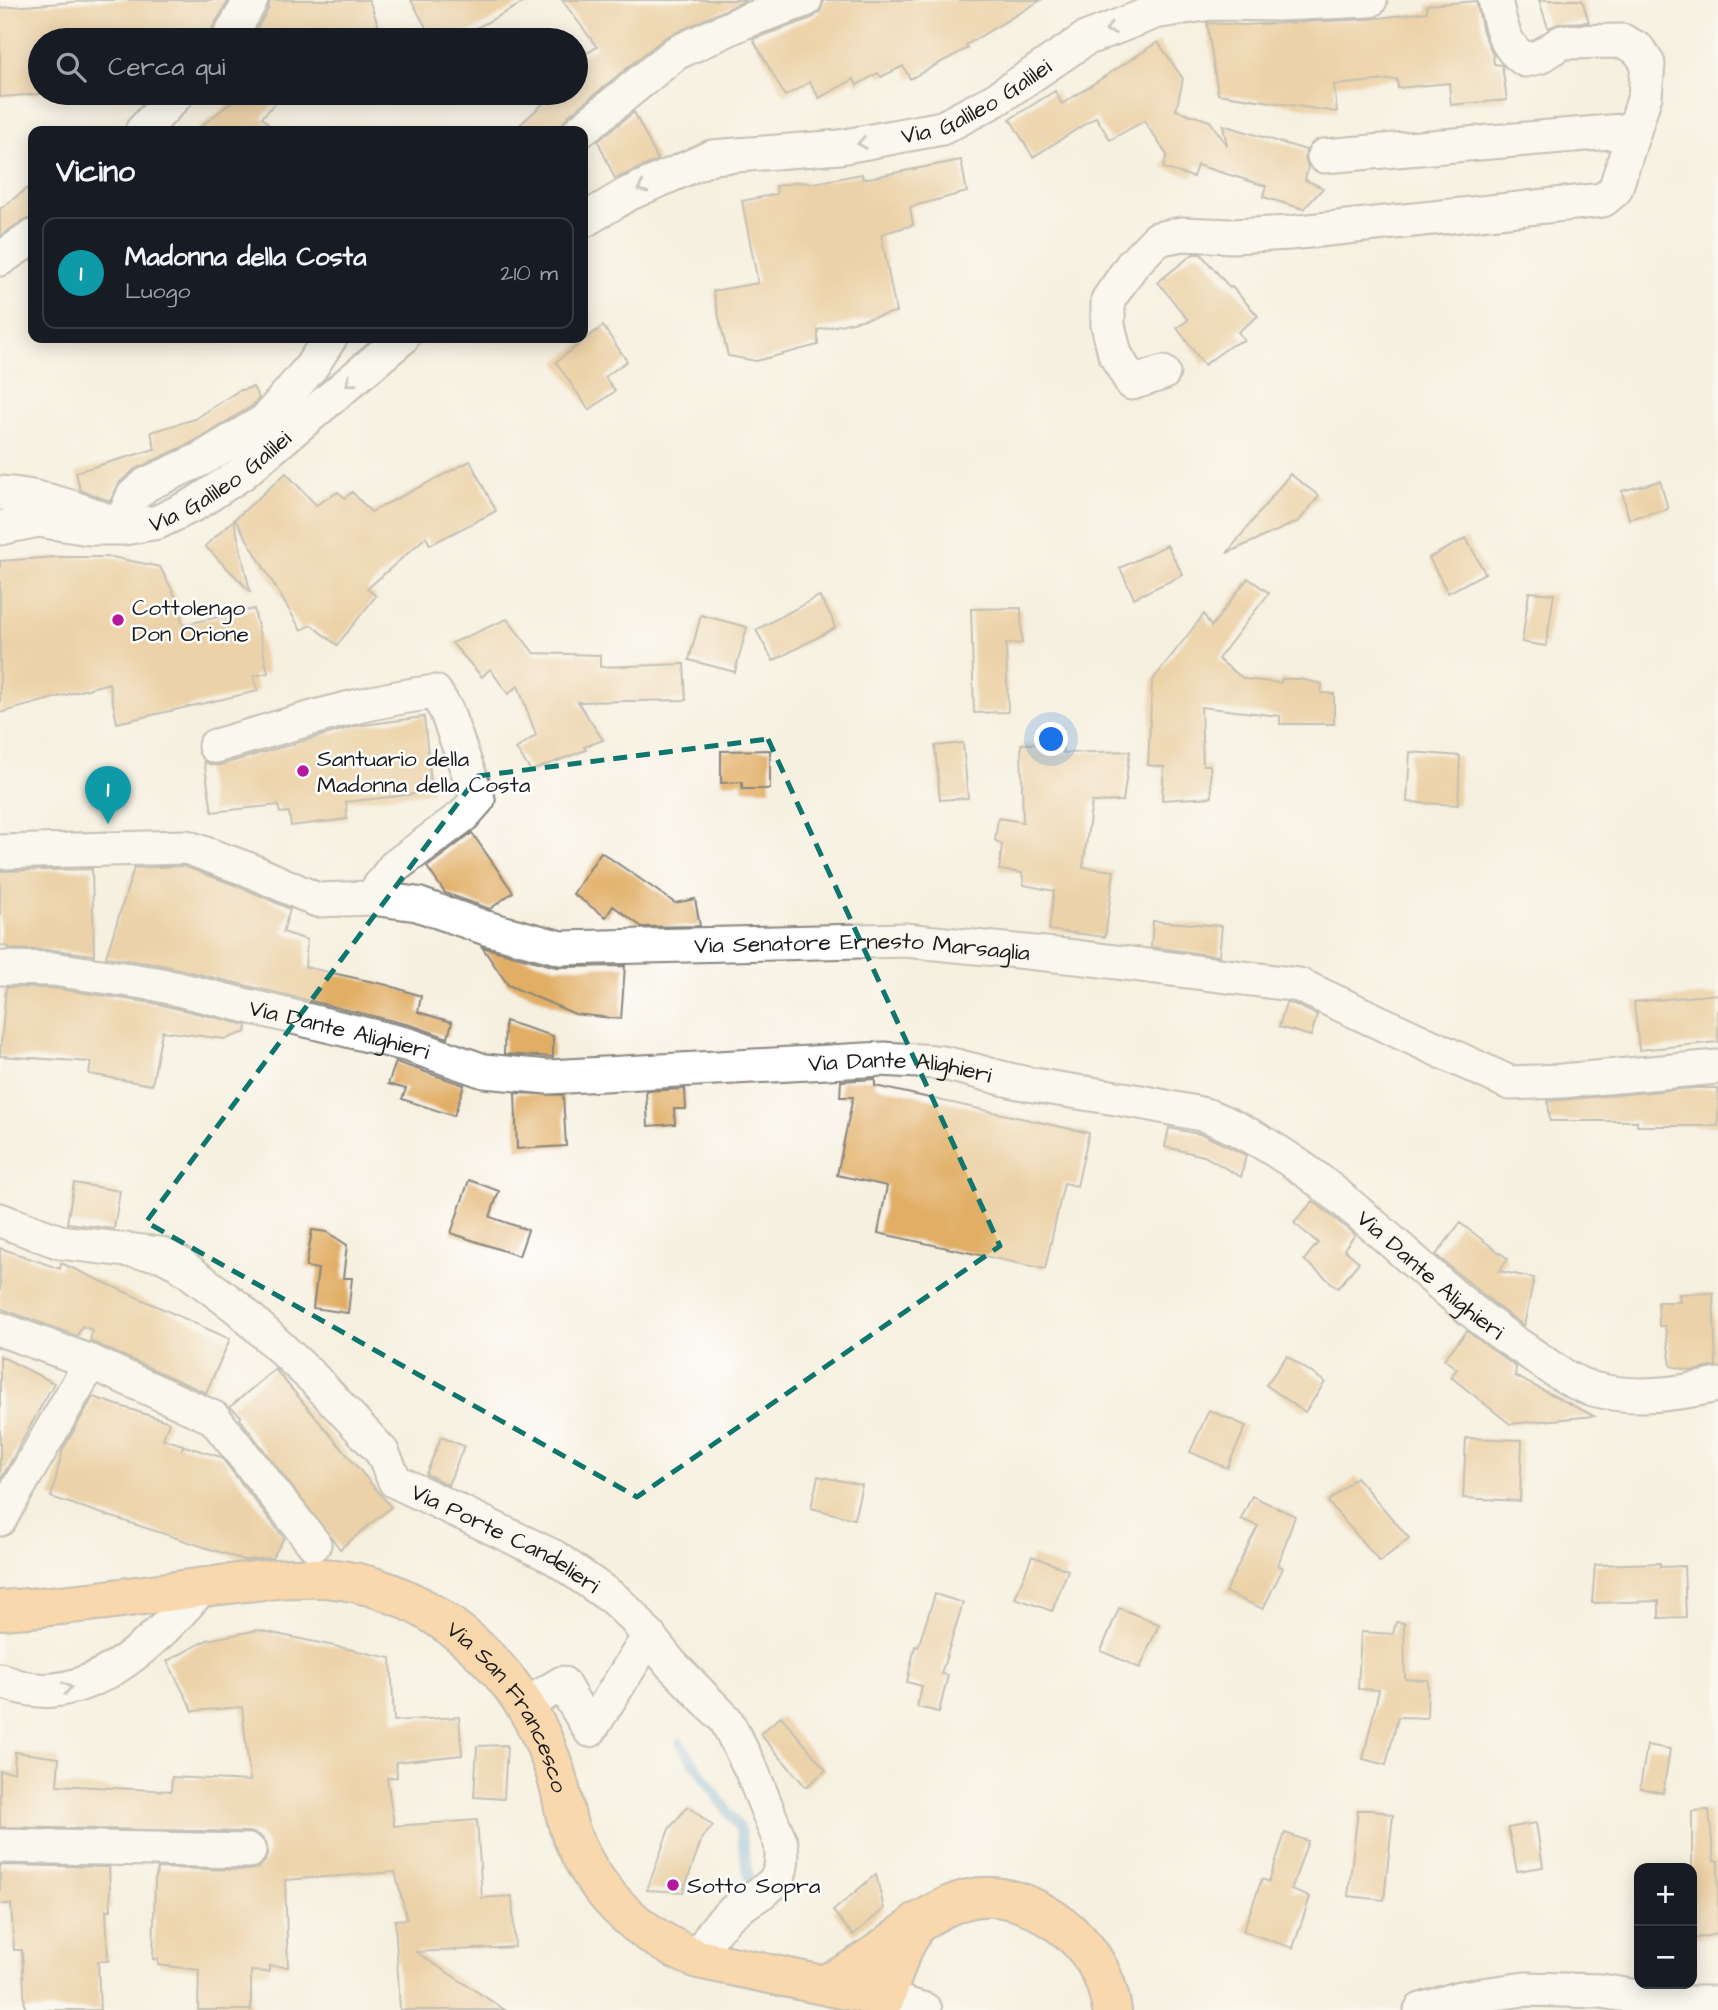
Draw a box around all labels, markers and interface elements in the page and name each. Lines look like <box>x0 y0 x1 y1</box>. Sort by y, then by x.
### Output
one-way arrow <box>1104 21 1116 35</box>
search box <box>28 28 588 105</box>
icon: search <box>52 48 90 86</box>
text: Cerca qui <box>108 49 225 85</box>
street label: Via Galileo Galilei <box>898 51 1059 152</box>
one-way arrow <box>856 134 868 149</box>
text: Vicino <box>56 151 135 193</box>
one-way arrow <box>637 180 649 194</box>
text: Madonna della Costa <box>125 239 366 275</box>
text: 1 <box>80 257 82 289</box>
text: 210 m <box>500 257 558 289</box>
text: Luogo <box>125 275 190 307</box>
one-way arrow <box>346 374 359 386</box>
street label: Via Galileo Galilei <box>146 423 299 540</box>
place label: Cottolengo Don Orione <box>132 592 249 650</box>
marker: Cottolengo Don Orione <box>110 612 126 628</box>
your location <box>1034 722 1068 756</box>
place label: Santuario della Madonna della Costa <box>317 743 531 801</box>
marker: Santuario della Madonna della Costa <box>295 763 311 779</box>
pin: 1 <box>85 766 131 824</box>
street label: Via Senatore Ernesto Marsaglia <box>694 925 1032 969</box>
street label: Via Dante Alighieri <box>246 992 434 1068</box>
street label: Via Dante Alighieri <box>807 1044 996 1092</box>
street label: Via Dante Alighieri <box>1349 1203 1511 1348</box>
street label: Via Porte Candelieri <box>406 1476 607 1602</box>
street label: Via San Francesco <box>439 1614 575 1796</box>
one-way arrow <box>61 1681 73 1696</box>
map controls <box>1634 1863 1697 1989</box>
button: + <box>1634 1863 1697 1926</box>
place label: Sotto Sopra <box>687 1870 821 1902</box>
marker: Sotto Sopra <box>665 1877 681 1893</box>
button: − <box>1634 1926 1697 1989</box>

